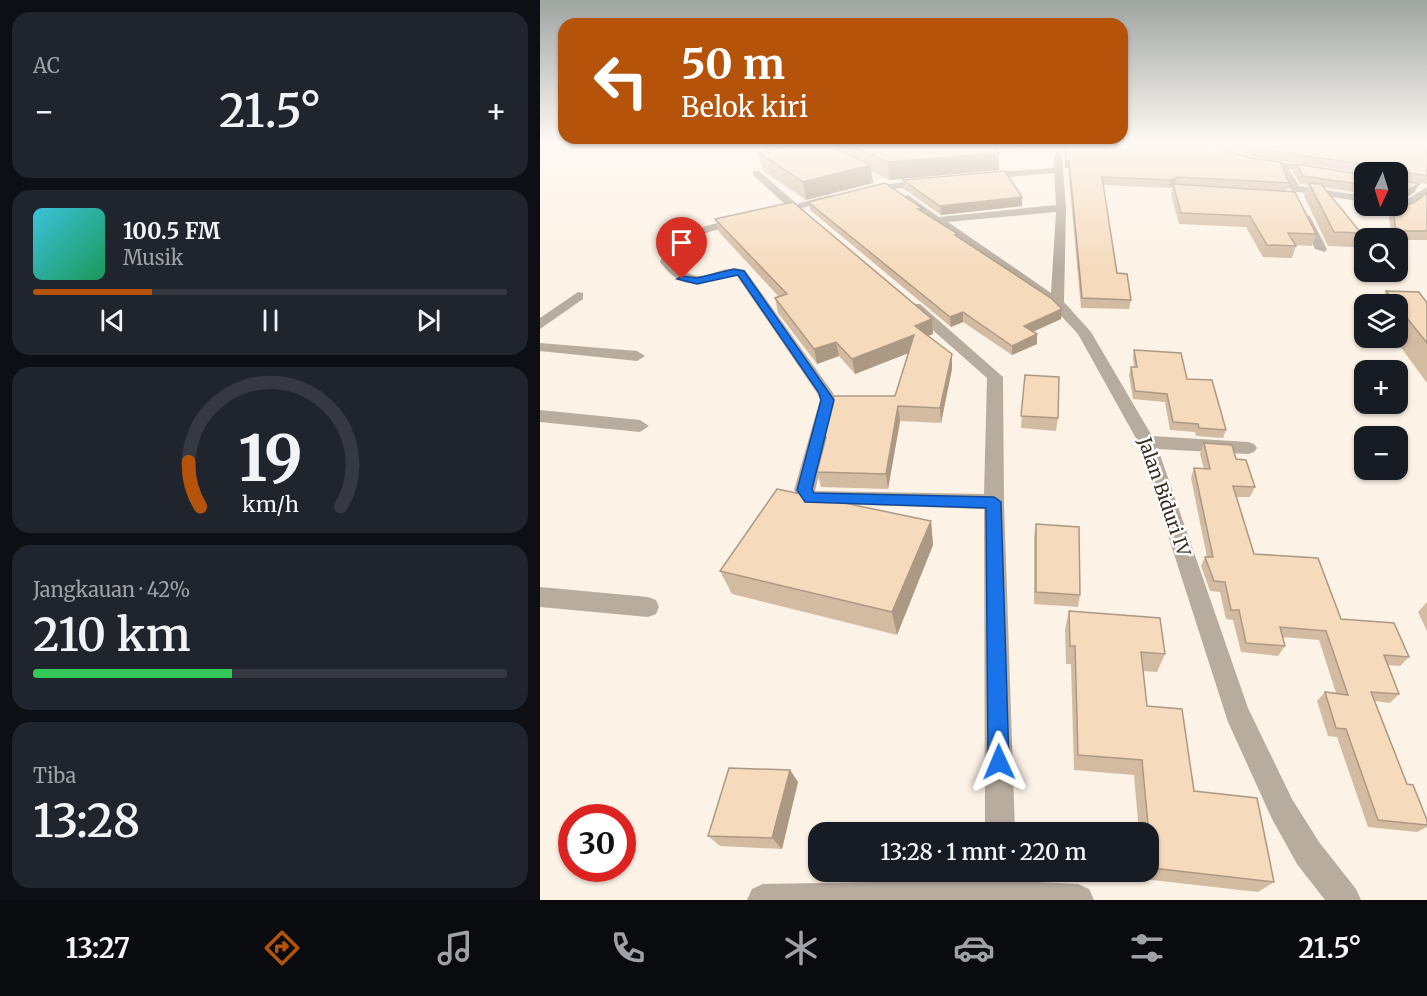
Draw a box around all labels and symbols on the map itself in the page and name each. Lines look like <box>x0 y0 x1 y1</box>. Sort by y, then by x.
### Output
north arrow <box>1354 162 1408 216</box>
pin <box>656 217 707 279</box>
street label: Jalan Biduri IV <box>1133 433 1196 560</box>
position arrow <box>967 730 1031 794</box>
speed limit sign: 30 <box>558 804 636 882</box>

